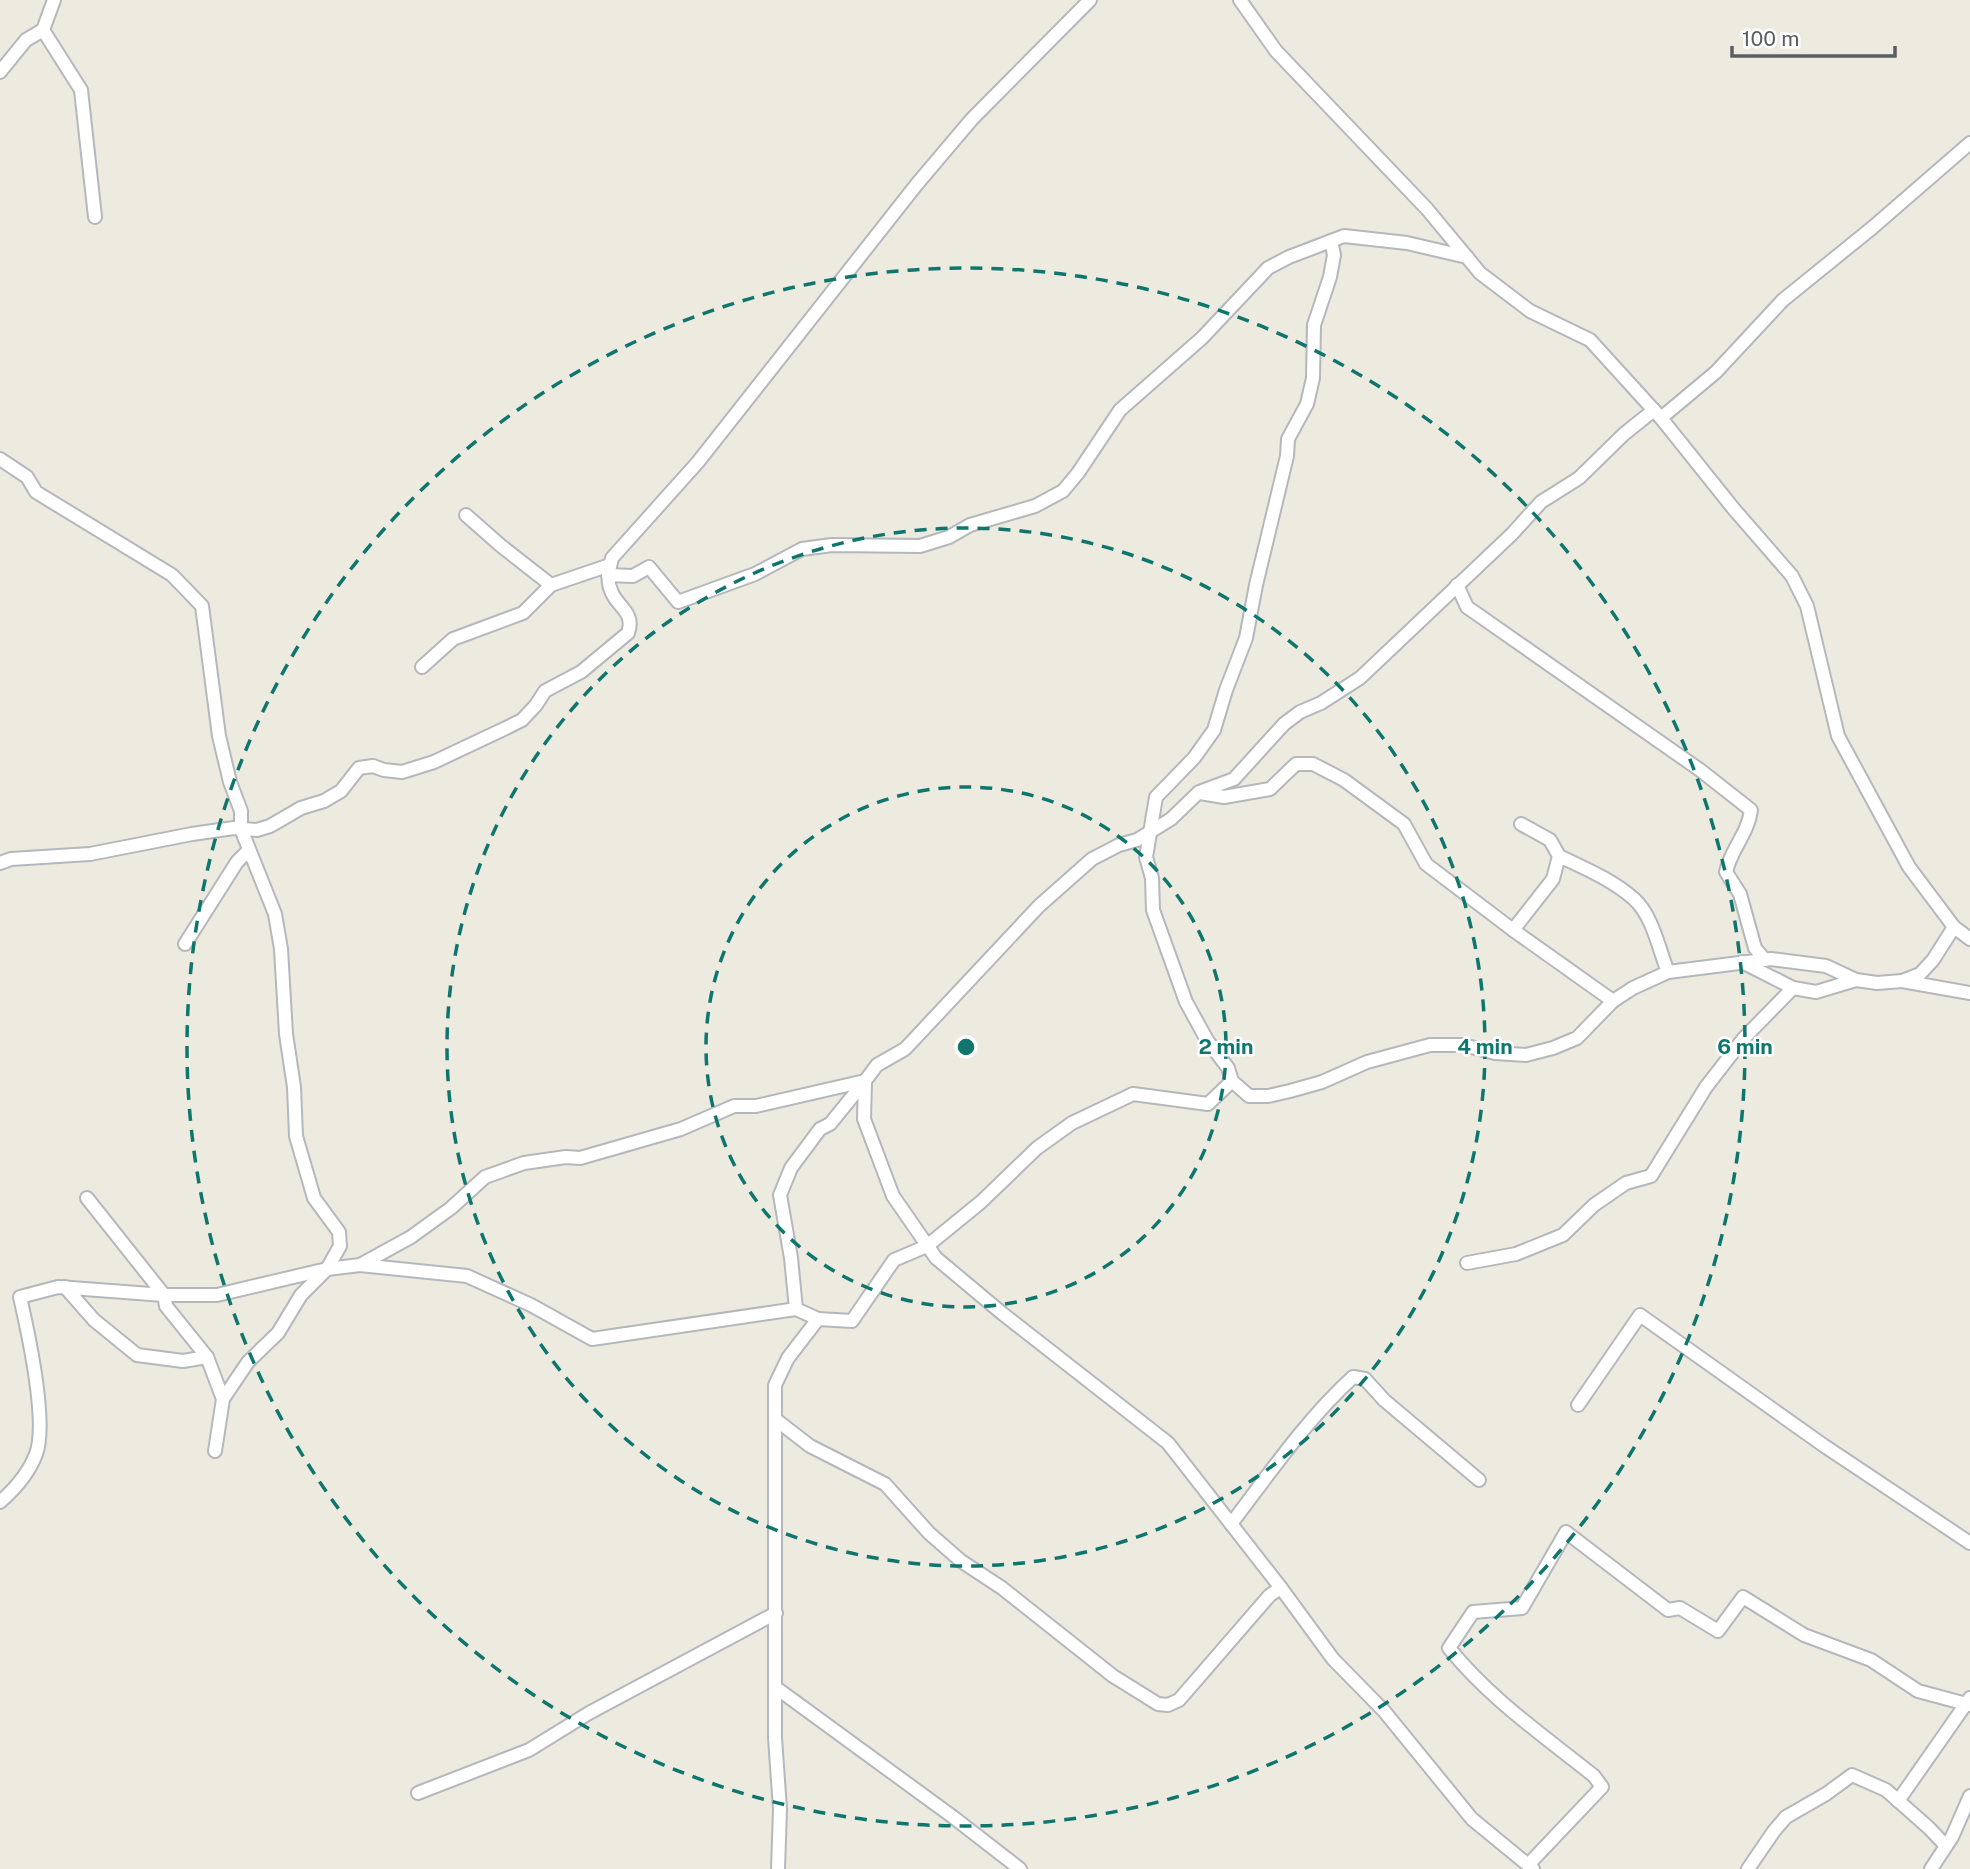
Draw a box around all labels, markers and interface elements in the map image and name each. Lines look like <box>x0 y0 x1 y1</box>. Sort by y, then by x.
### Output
scale bar <box>1732 14 1895 58</box>
text: 100 m <box>1742 26 1799 51</box>
text: 2 min <box>1198 1034 1254 1059</box>
text: 4 min <box>1457 1034 1513 1059</box>
text: 6 min <box>1717 1034 1773 1059</box>
centre of rings <box>954 1035 978 1059</box>

